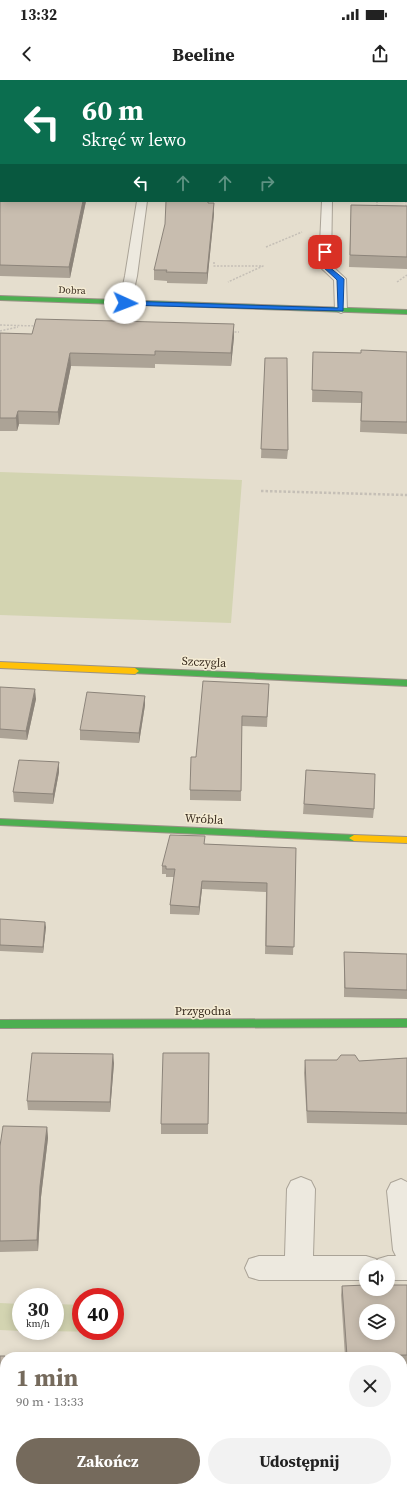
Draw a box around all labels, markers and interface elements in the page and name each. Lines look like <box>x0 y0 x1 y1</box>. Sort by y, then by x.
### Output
text: 13:32 <box>20 4 57 25</box>
text: Beeline <box>172 42 235 67</box>
icon: back <box>16 43 38 65</box>
icon: share <box>369 43 391 65</box>
text: 60 m <box>82 91 144 129</box>
icon: left <box>16 96 68 148</box>
text: Skręć w lewo <box>82 127 186 152</box>
icon: left <box>130 172 152 194</box>
icon: ahead <box>172 172 194 194</box>
icon: ahead <box>214 172 236 194</box>
icon: right <box>256 172 278 194</box>
pin <box>308 235 342 269</box>
icon: arrive <box>314 241 336 263</box>
position arrow <box>104 282 146 324</box>
street label: Dobra <box>58 283 87 297</box>
street label: Szczygla <box>181 653 228 671</box>
street label: Wróbla <box>184 810 225 828</box>
street label: Przygodna <box>175 1003 232 1019</box>
map controls <box>359 1260 395 1340</box>
button: sound <box>359 1260 395 1296</box>
speed limit sign: 40 <box>72 1288 124 1340</box>
text: 30 <box>27 1295 49 1323</box>
button: layers <box>359 1304 395 1340</box>
text: km/h <box>26 1317 50 1330</box>
text: 1 min <box>16 1361 78 1394</box>
button: close <box>349 1365 391 1407</box>
text: 90 m · 13:33 <box>16 1393 84 1410</box>
button: Zakończ <box>16 1438 200 1484</box>
button: Udostępnij <box>208 1438 391 1484</box>

